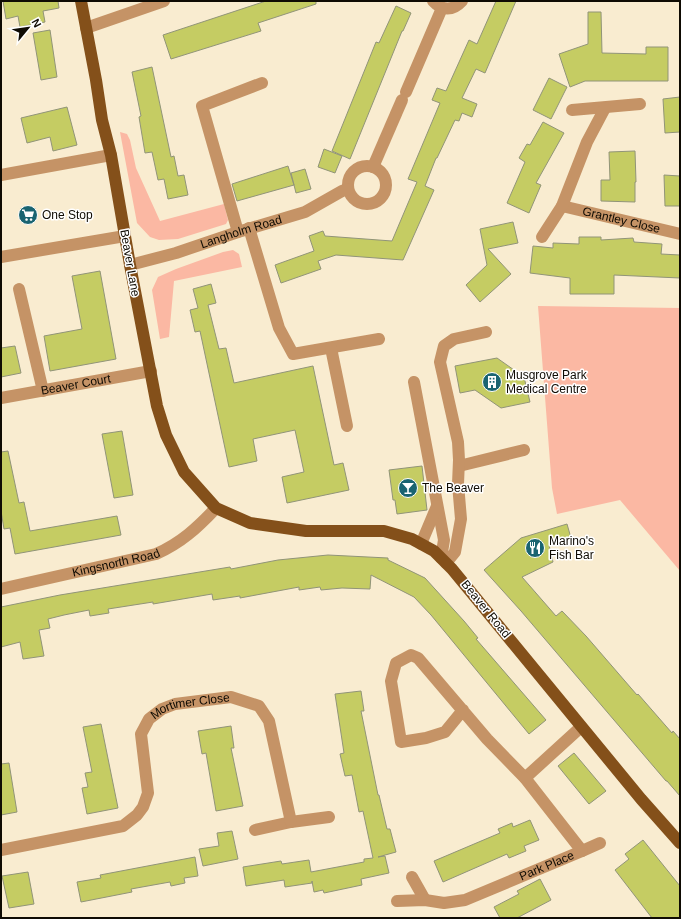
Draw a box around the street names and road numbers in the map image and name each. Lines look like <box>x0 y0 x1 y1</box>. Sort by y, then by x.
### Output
street label: Grantley Close <box>581 204 662 236</box>
street label: Langholm Road <box>198 212 284 251</box>
street label: Beaver Lane <box>117 228 143 298</box>
street label: Beaver Court <box>40 371 113 398</box>
street label: Kingsnorth Road <box>71 546 162 580</box>
street label: Beaver Road <box>459 577 513 641</box>
street label: Mortimer Close <box>148 690 231 722</box>
street label: Park Place <box>517 848 576 883</box>

